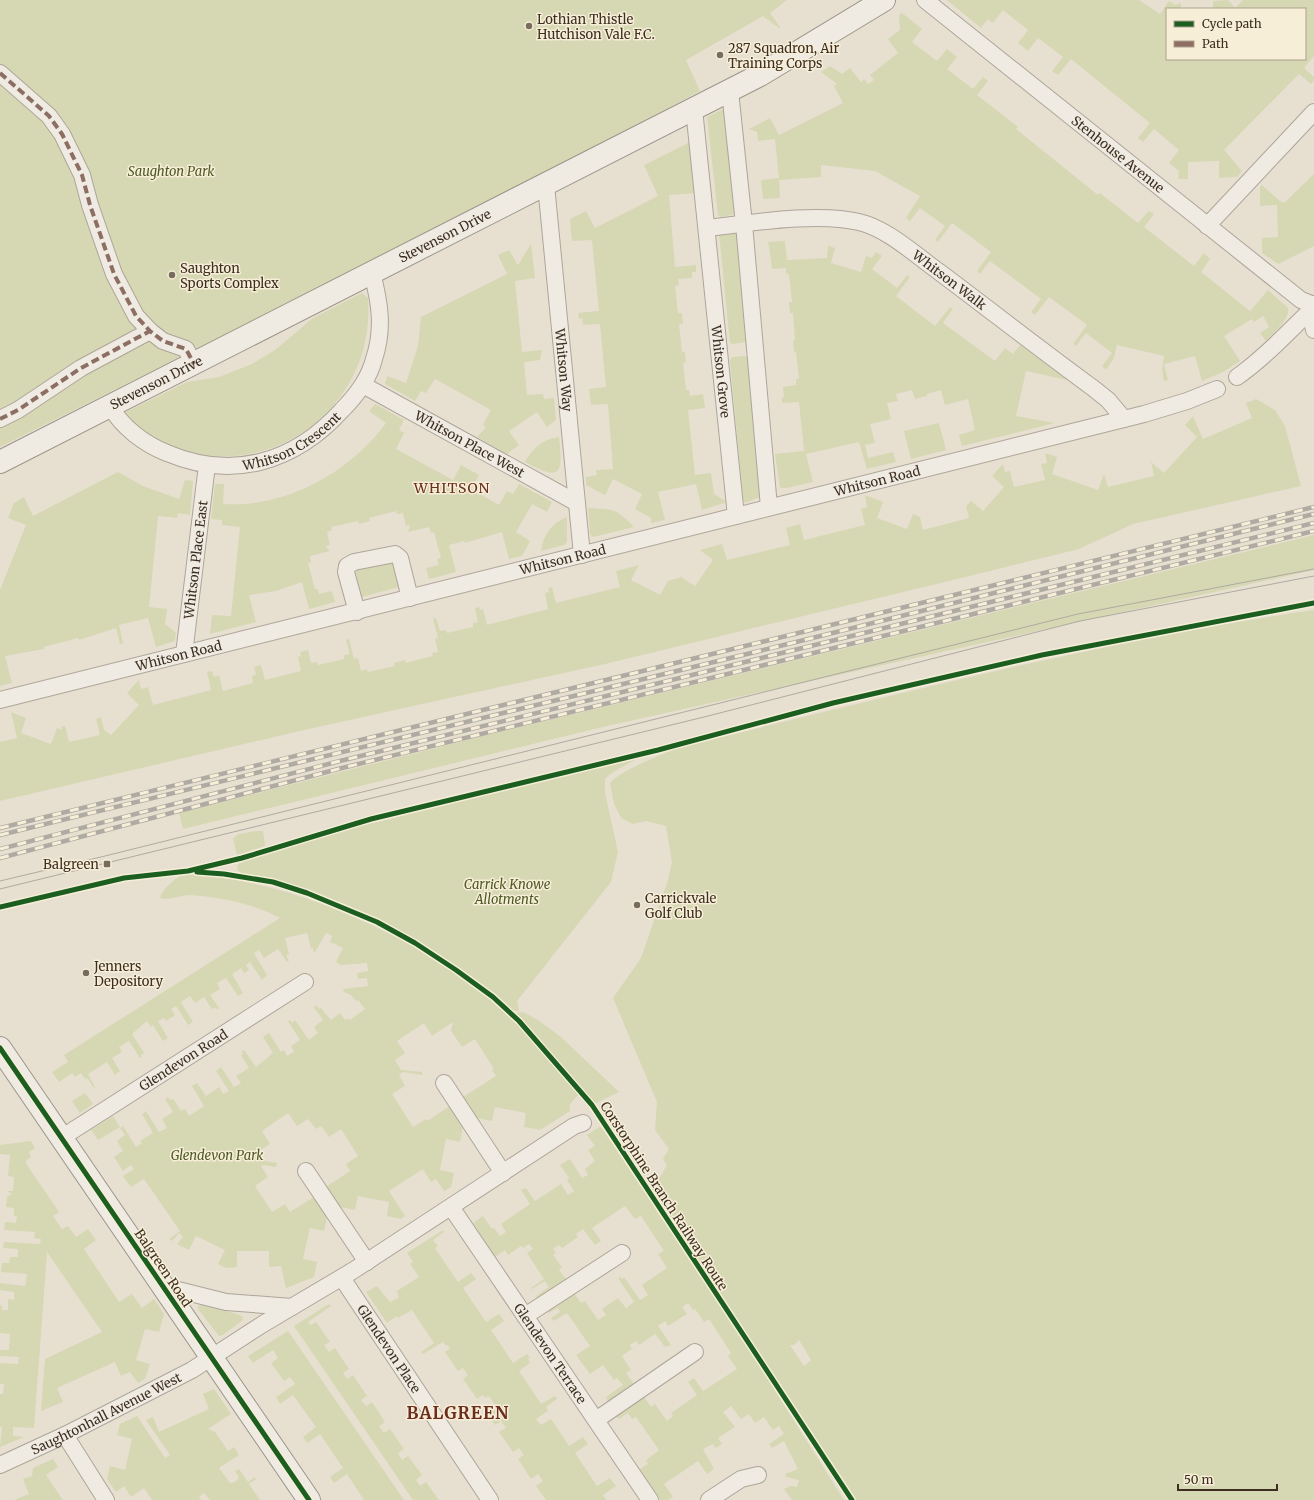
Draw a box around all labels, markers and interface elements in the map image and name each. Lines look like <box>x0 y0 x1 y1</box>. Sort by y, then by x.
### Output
legend <box>1166 8 1306 60</box>
place label: Lothian Thistle Hutchison Vale F.C. <box>537 11 655 43</box>
text: Cycle path <box>1202 16 1262 31</box>
marker: Lothian Thistle Hutchison Vale F.C. <box>524 21 534 31</box>
text: Path <box>1202 36 1228 51</box>
place label: 287 Squadron, Air Training Corps <box>728 40 840 72</box>
marker: 287 Squadron, Air Training Corps <box>715 50 725 60</box>
street label: Stenhouse Avenue <box>1068 112 1168 196</box>
park label: Saughton Park <box>128 163 214 180</box>
street label: Stevenson Drive <box>396 205 494 266</box>
street label: Whitson Walk <box>908 246 991 314</box>
place label: Saughton Sports Complex <box>180 260 279 292</box>
marker: Saughton Sports Complex <box>167 270 177 280</box>
street label: Whitson Grove <box>708 323 734 419</box>
street label: Whitson Way <box>551 327 577 413</box>
street label: Stevenson Drive <box>107 352 205 413</box>
street label: Whitson Place West <box>411 406 528 481</box>
street label: Whitson Crescent <box>240 408 344 474</box>
street label: Whitson Road <box>831 462 922 500</box>
district label: WHITSON <box>413 479 490 497</box>
street label: Whitson Place East <box>180 499 211 621</box>
street label: Whitson Road <box>517 540 608 579</box>
street label: Whitson Road <box>133 636 224 675</box>
place label: Balgreen <box>43 856 99 873</box>
marker: Balgreen <box>102 859 112 869</box>
park label: Carrick Knowe Allotments <box>464 876 551 908</box>
place label: Carrickvale Golf Club <box>645 890 717 922</box>
marker: Carrickvale Golf Club <box>632 900 642 910</box>
place label: Jenners Depository <box>93 958 163 990</box>
marker: Jenners Depository <box>81 968 91 978</box>
street label: Glendevon Road <box>136 1025 231 1094</box>
street label: Corstorphine Branch Railway Route <box>596 1098 732 1294</box>
park label: Glendevon Park <box>171 1147 263 1164</box>
street label: Balgreen Road <box>131 1226 195 1310</box>
street label: Glendevon Terrace <box>510 1300 591 1407</box>
street label: Glendevon Place <box>354 1301 425 1396</box>
street label: Saughtonhall Avenue West <box>28 1368 184 1458</box>
district label: BALGREEN <box>407 1402 509 1424</box>
scale bar <box>1178 1466 1277 1492</box>
text: 50 m <box>1184 1472 1213 1487</box>

